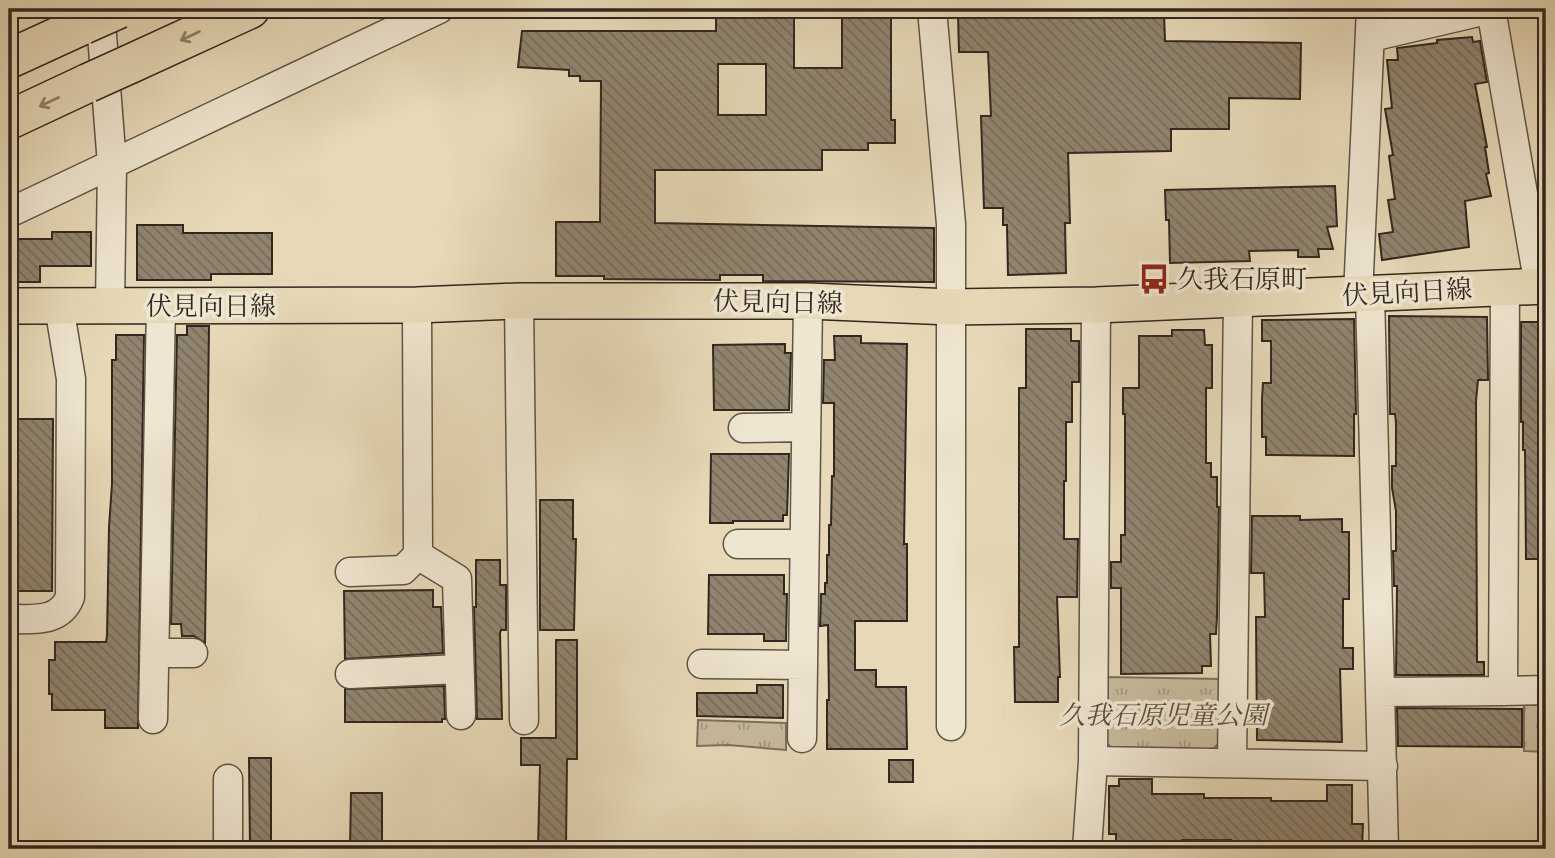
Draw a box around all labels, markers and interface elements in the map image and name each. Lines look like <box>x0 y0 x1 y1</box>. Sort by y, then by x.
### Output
one-way arrow <box>180 30 201 44</box>
one-way arrow <box>38 96 59 109</box>
bus stop icon: 久我石原町 <box>1137 262 1171 296</box>
place label: 久我石原町 <box>1177 262 1307 297</box>
street label: 伏見向日線 <box>1341 272 1473 313</box>
street label: 伏見向日線 <box>713 284 843 321</box>
street label: 伏見向日線 <box>146 289 276 324</box>
park label: 久我石原児童公園 <box>1059 698 1271 733</box>

